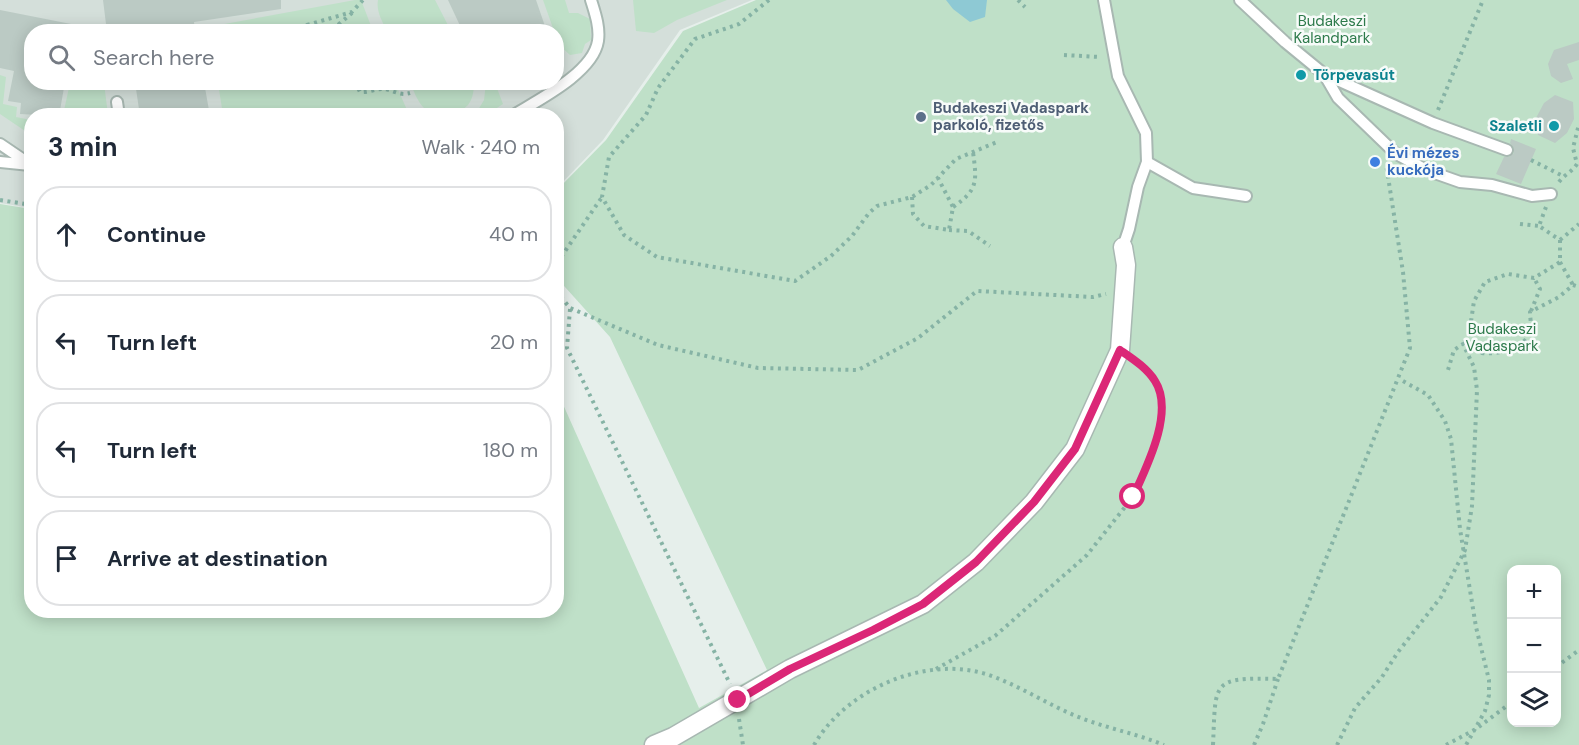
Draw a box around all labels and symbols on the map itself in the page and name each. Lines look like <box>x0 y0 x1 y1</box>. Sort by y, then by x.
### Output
park label: Budakeszi Kalandpark <box>1294 11 1371 48</box>
place label: Törpevasút <box>1313 65 1395 85</box>
marker: Törpevasút <box>1294 68 1308 82</box>
place label: Budakeszi Vadaspark parkoló, fizetős <box>933 98 1089 135</box>
marker: Budakeszi Vadaspark parkoló, fizetős <box>914 110 928 124</box>
place label: Szaletli <box>1489 116 1542 136</box>
marker: Szaletli <box>1547 119 1561 133</box>
place label: Évi mézes kuckója <box>1387 143 1459 180</box>
marker: Évi mézes kuckója <box>1368 155 1382 169</box>
park label: Budakeszi Vadaspark <box>1465 319 1539 356</box>
route start <box>1119 483 1145 509</box>
route end <box>724 686 750 712</box>

